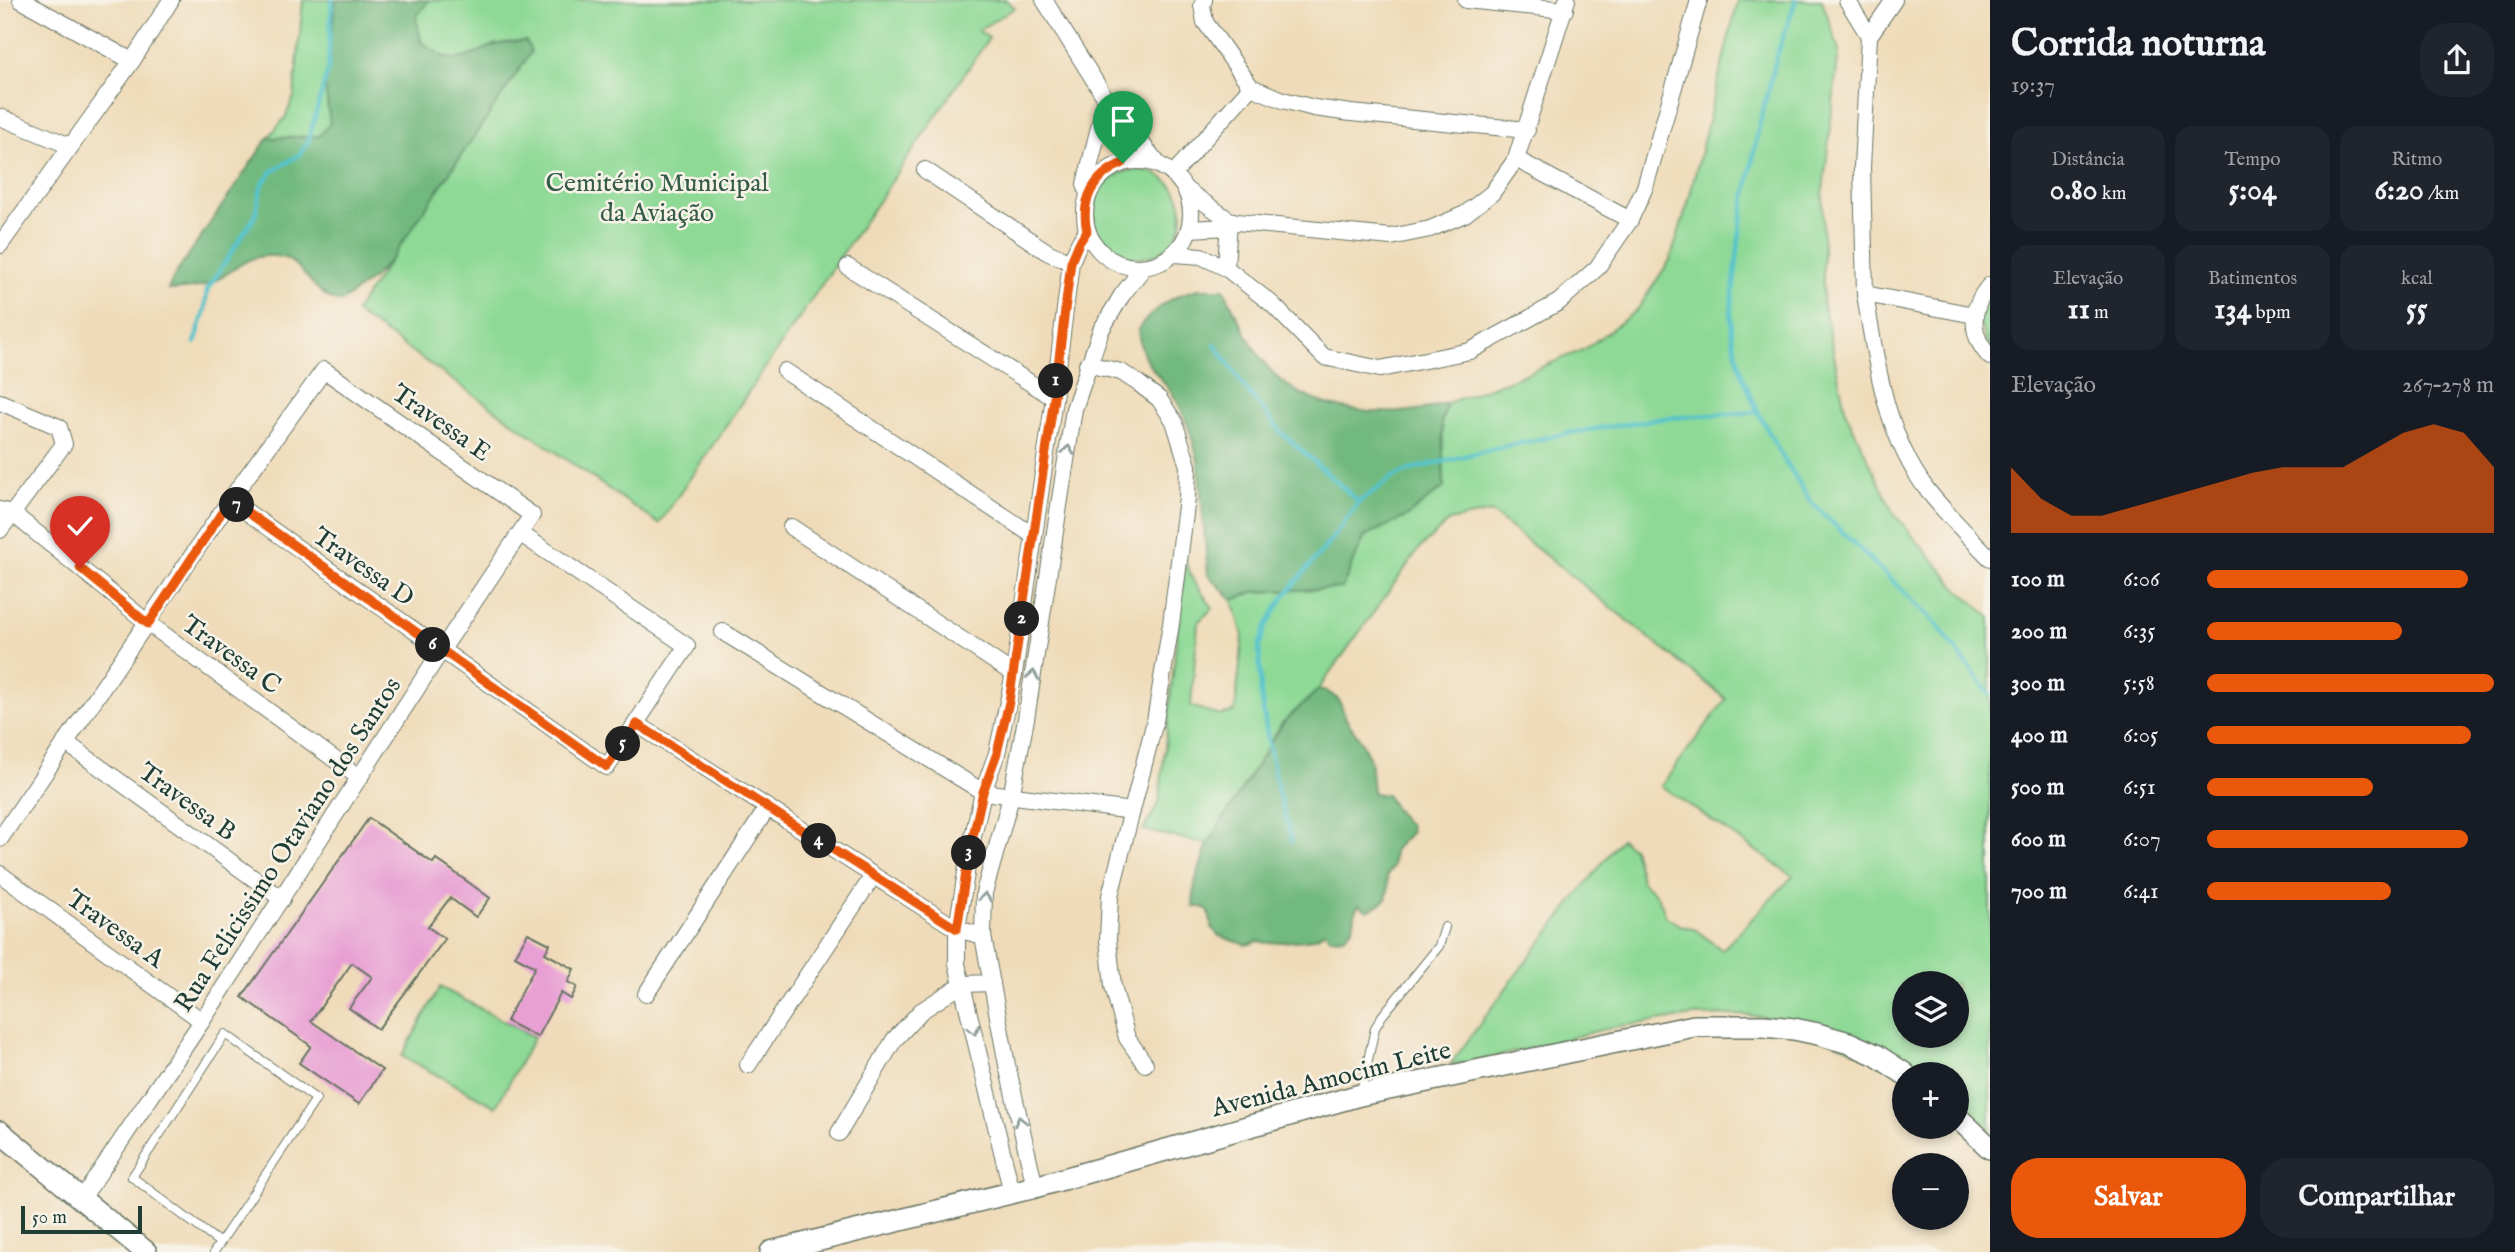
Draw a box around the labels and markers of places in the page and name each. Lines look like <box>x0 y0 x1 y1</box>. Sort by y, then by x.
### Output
pin <box>1093 91 1153 163</box>
pin: 1 <box>1038 364 1074 398</box>
pin: 7 <box>219 488 254 522</box>
pin <box>50 496 110 568</box>
pin: 2 <box>1004 602 1040 636</box>
pin: 6 <box>416 628 450 662</box>
pin: 5 <box>606 726 640 762</box>
pin: 4 <box>802 824 836 858</box>
pin: 3 <box>951 836 986 870</box>

